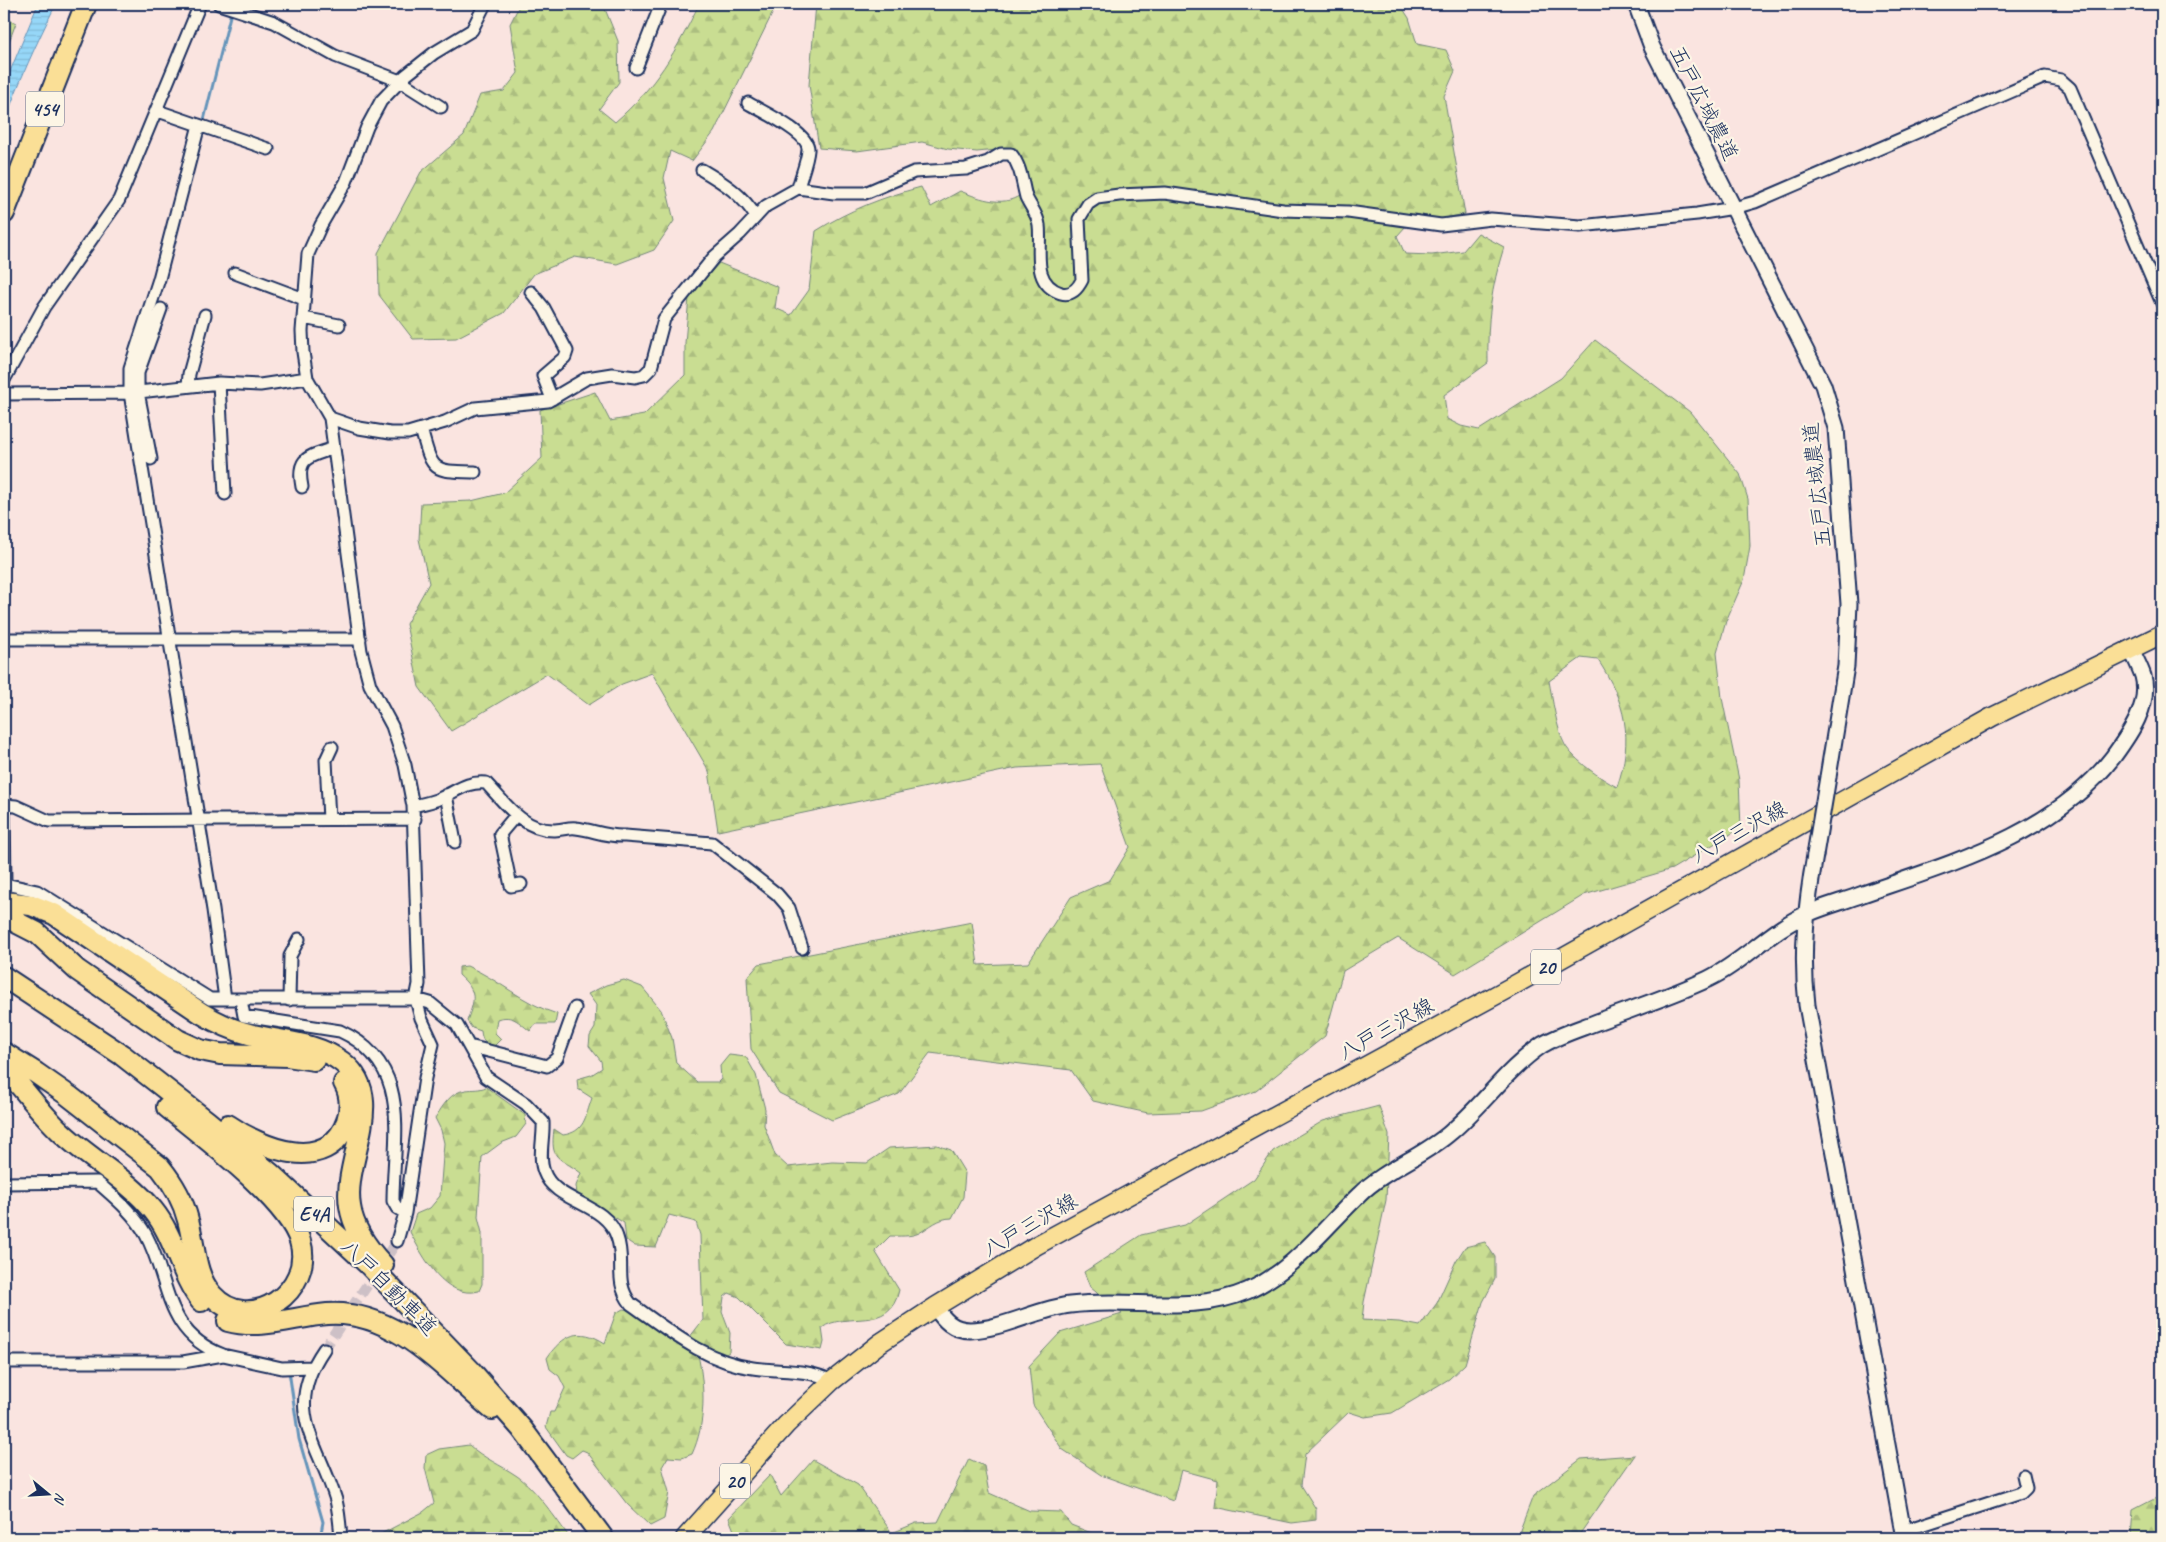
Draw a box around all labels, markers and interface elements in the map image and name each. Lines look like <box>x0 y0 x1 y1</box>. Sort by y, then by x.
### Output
street label: 五戸広域農道 <box>1664 41 1744 165</box>
road number: 454 <box>26 92 64 126</box>
street label: 五戸広域農道 <box>1797 421 1837 549</box>
street label: 八戸三沢線 <box>1687 795 1791 869</box>
road number: 20 <box>1531 950 1561 984</box>
street label: 八戸三沢線 <box>1334 992 1438 1066</box>
street label: 八戸三沢線 <box>978 1187 1082 1263</box>
road number: E4A <box>294 1196 334 1232</box>
street label: 八戸自動車道 <box>335 1233 443 1341</box>
road number: 20 <box>720 1464 750 1498</box>
north arrow <box>22 1470 72 1520</box>
text: N <box>50 1491 69 1507</box>

